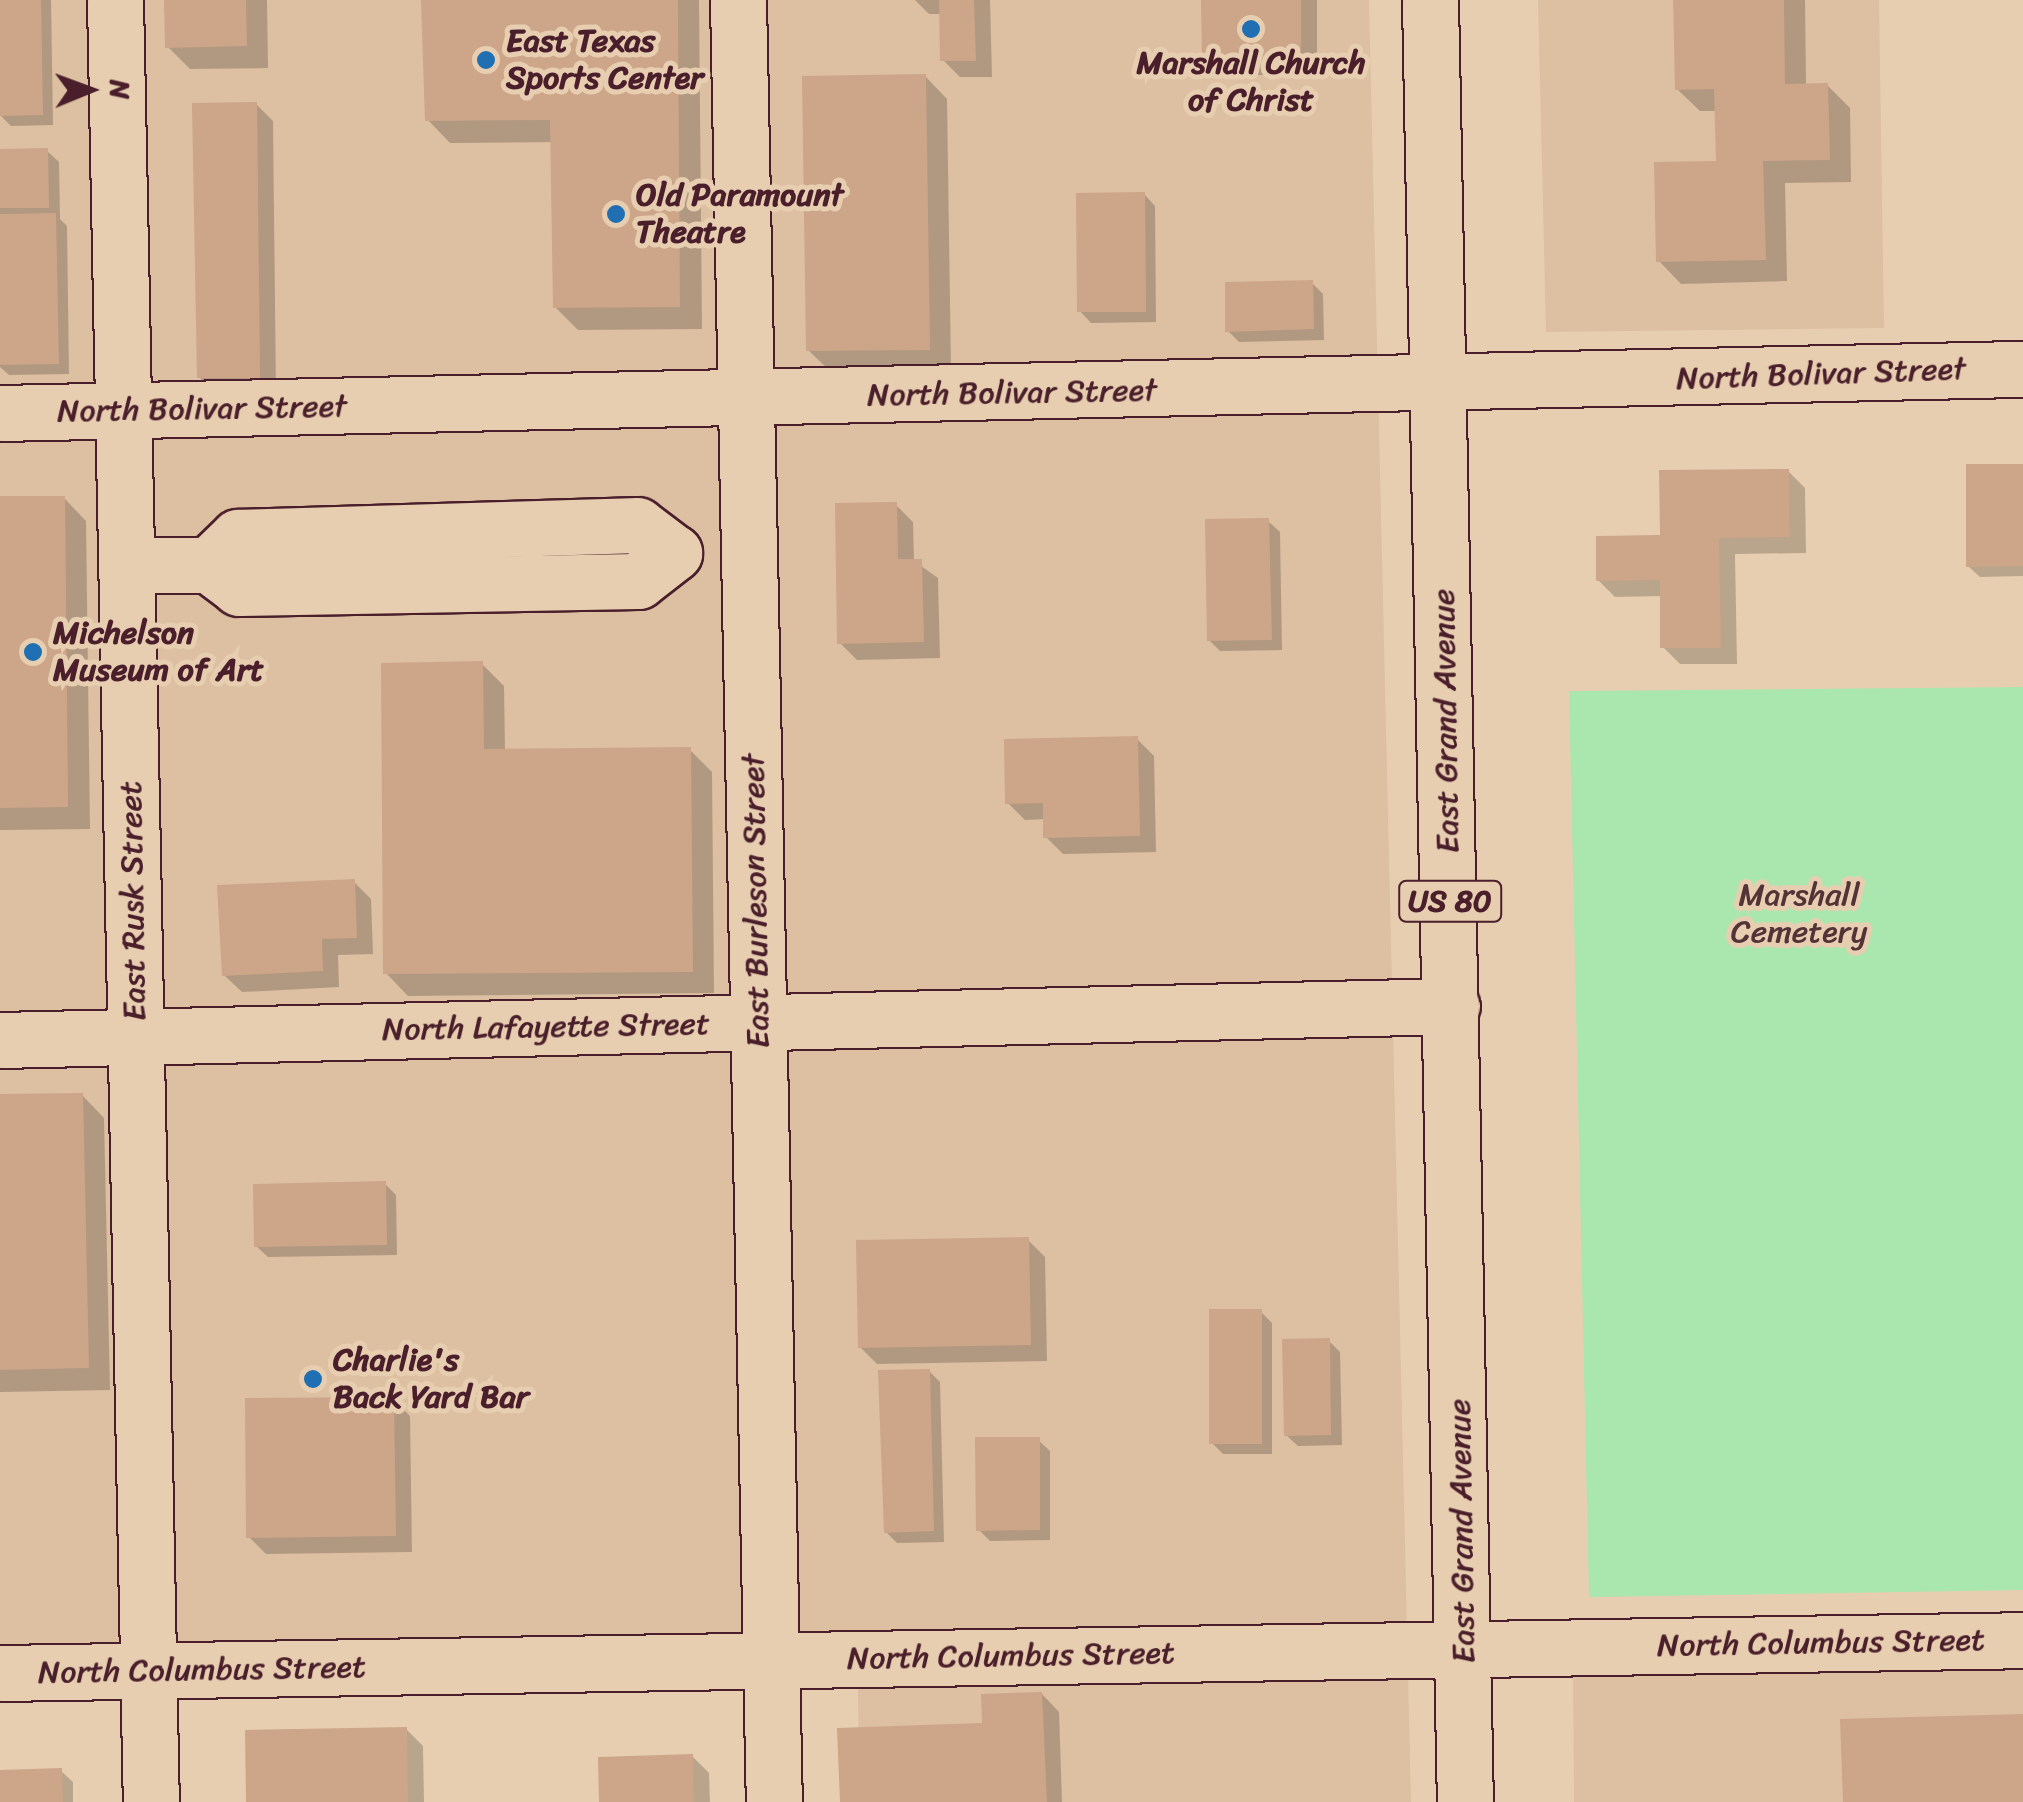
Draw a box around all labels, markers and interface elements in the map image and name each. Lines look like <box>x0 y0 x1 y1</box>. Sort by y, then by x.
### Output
marker: Marshall Church of Christ <box>1240 18 1262 40</box>
place label: East Texas Sports Center <box>506 23 706 98</box>
north arrow <box>40 40 140 140</box>
place label: Marshall Church of Christ <box>1136 45 1366 120</box>
marker: East Texas Sports Center <box>475 49 497 71</box>
text: N <box>96 79 145 100</box>
place label: Old Paramount Theatre <box>636 177 845 252</box>
marker: Old Paramount Theatre <box>605 203 627 225</box>
street label: North Bolivar Street <box>1675 350 1967 398</box>
street label: North Bolivar Street <box>866 371 1158 415</box>
street label: North Bolivar Street <box>56 387 348 431</box>
street label: East Grand Avenue <box>1424 588 1468 854</box>
place label: Michelson Museum of Art <box>53 615 264 690</box>
marker: Michelson Museum of Art <box>22 641 44 663</box>
street label: East Burleson Street <box>734 753 778 1049</box>
street label: East Rusk Street <box>112 780 154 1022</box>
road number: US 80 <box>1398 876 1502 926</box>
park label: Marshall Cemetery <box>1731 877 1867 952</box>
street label: North Lafayette Street <box>382 1005 710 1049</box>
place label: Charlie's Back Yard Bar <box>333 1342 529 1417</box>
marker: Charlie's Back Yard Bar <box>302 1368 324 1390</box>
street label: East Grand Avenue <box>1440 1398 1484 1664</box>
street label: North Columbus Street <box>1657 1621 1985 1665</box>
street label: North Columbus Street <box>847 1634 1175 1678</box>
street label: North Columbus Street <box>38 1648 366 1692</box>

